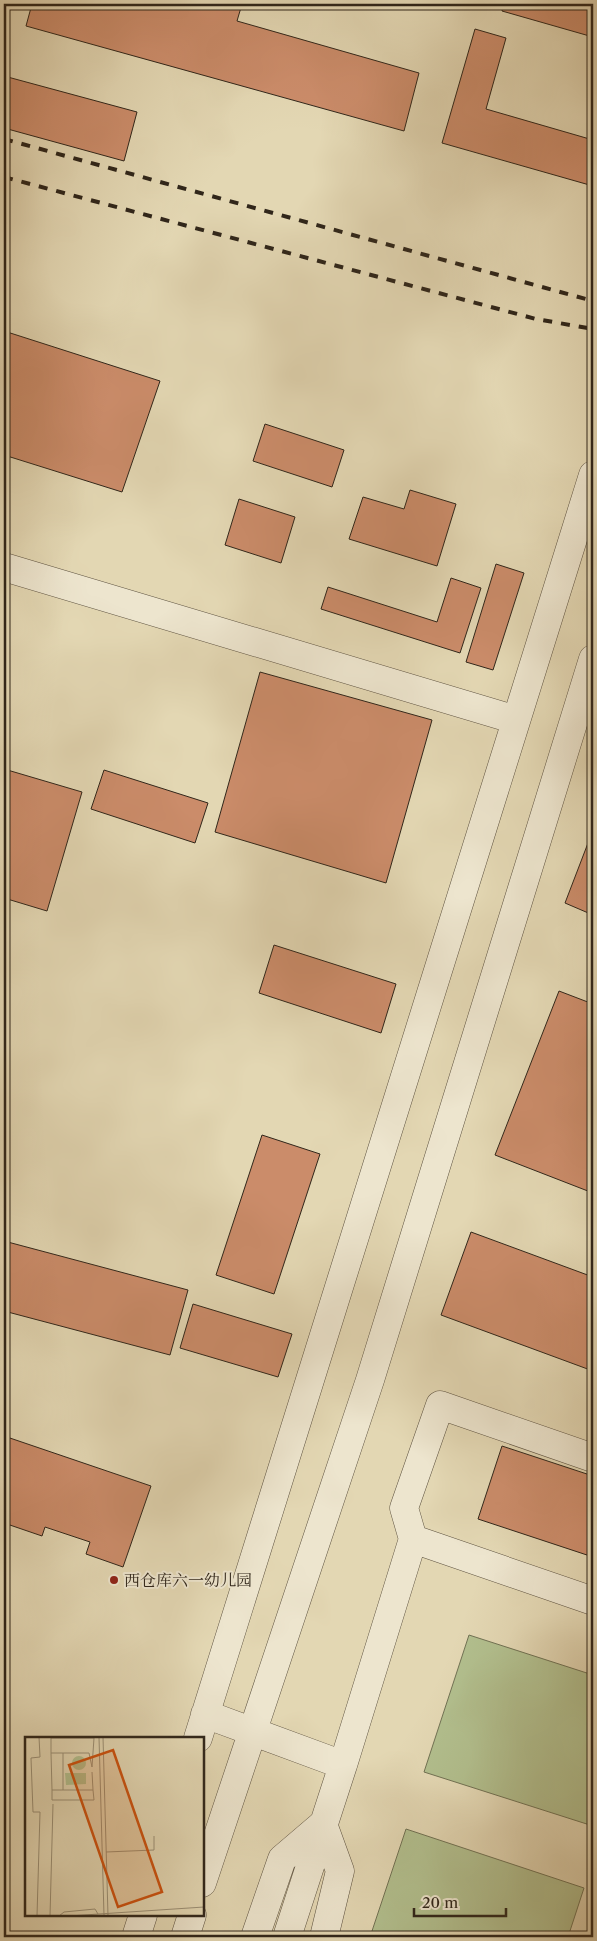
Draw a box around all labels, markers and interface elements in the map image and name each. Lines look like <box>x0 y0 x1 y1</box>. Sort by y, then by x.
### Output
place label: 西仓库六一幼儿园 <box>124 1570 252 1590</box>
marker: 西仓库六一幼儿园 <box>108 1574 120 1586</box>
inset map <box>25 1737 204 1916</box>
scale bar <box>414 1886 507 1918</box>
text: 20 m <box>422 1893 458 1912</box>

